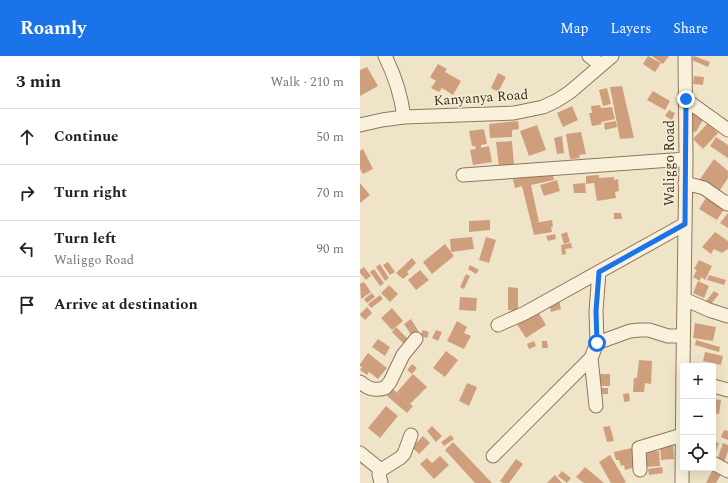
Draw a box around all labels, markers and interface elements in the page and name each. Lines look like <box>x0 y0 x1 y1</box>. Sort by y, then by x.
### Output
text: Roamly <box>20 14 86 43</box>
text: Map <box>560 18 589 39</box>
text: Layers <box>611 18 651 39</box>
text: Share <box>673 18 708 39</box>
text: 3 min <box>16 69 61 95</box>
text: Walk · 210 m <box>270 72 344 92</box>
street label: Kanyanya Road <box>433 84 529 111</box>
route end <box>677 90 695 108</box>
street label: Waliggo Road <box>659 120 680 206</box>
text: Continue <box>54 125 119 148</box>
icon: ahead <box>16 126 38 148</box>
text: 50 m <box>317 127 344 147</box>
text: Turn right <box>54 181 127 204</box>
icon: right <box>16 182 38 204</box>
text: 70 m <box>317 183 344 203</box>
text: Turn left <box>54 227 116 250</box>
icon: left <box>16 238 38 260</box>
text: 90 m <box>317 239 344 259</box>
text: Waliggo Road <box>54 250 134 270</box>
text: Arrive at destination <box>54 293 198 316</box>
icon: arrive <box>16 294 38 316</box>
route start <box>588 334 606 352</box>
map controls <box>680 363 716 471</box>
button: + <box>680 363 716 399</box>
button: − <box>680 399 716 435</box>
button: locate <box>680 435 716 471</box>

